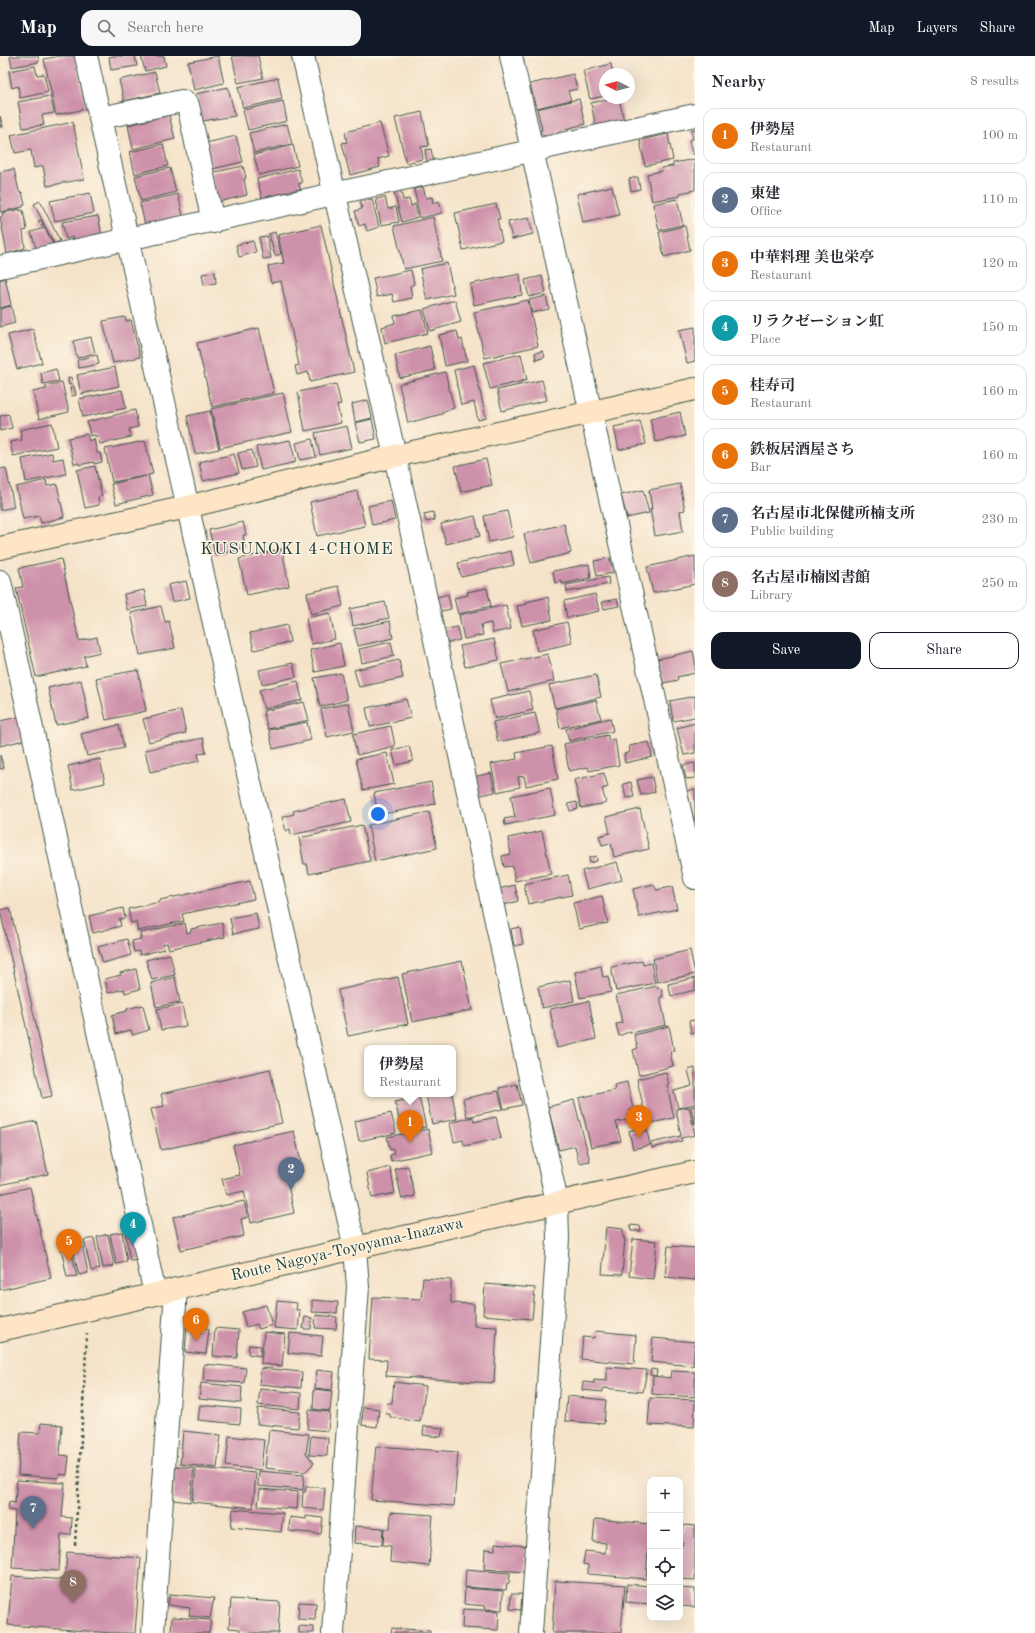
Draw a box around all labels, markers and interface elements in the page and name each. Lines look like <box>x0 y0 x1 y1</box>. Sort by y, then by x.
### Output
search box <box>81 10 361 46</box>
icon: search <box>95 17 117 39</box>
text: Map <box>20 19 57 38</box>
text: Search here <box>127 21 204 36</box>
text: Map <box>869 21 895 35</box>
text: Layers <box>917 21 958 35</box>
text: Share <box>980 21 1015 35</box>
north arrow <box>599 68 635 104</box>
text: Nearby <box>711 74 766 91</box>
text: 8 results <box>970 75 1019 88</box>
text: 伊勢屋 <box>750 123 795 138</box>
text: 1 <box>721 129 729 142</box>
text: 100 m <box>981 129 1018 142</box>
text: Restaurant <box>750 141 812 154</box>
text: 東建 <box>750 187 780 202</box>
text: 2 <box>721 193 729 206</box>
text: 110 m <box>981 193 1018 206</box>
text: Office <box>750 205 782 218</box>
text: 中華料理 美也栄亭 <box>750 251 874 266</box>
text: 3 <box>721 257 729 270</box>
text: 120 m <box>981 257 1018 270</box>
text: Restaurant <box>750 269 812 282</box>
text: リラクゼーション虹 <box>750 315 884 330</box>
text: 4 <box>721 321 729 334</box>
text: 150 m <box>981 321 1018 334</box>
text: Place <box>750 333 780 346</box>
text: 桂寿司 <box>750 379 795 394</box>
text: 5 <box>721 385 729 398</box>
text: 160 m <box>981 385 1018 398</box>
text: Restaurant <box>750 397 812 410</box>
text: 鉄板居酒屋さち <box>750 443 855 458</box>
text: 6 <box>721 449 729 462</box>
text: 160 m <box>981 449 1018 462</box>
text: Bar <box>750 461 771 474</box>
text: 名古屋市北保健所楠支所 <box>750 507 915 522</box>
text: 7 <box>721 513 729 526</box>
text: 230 m <box>981 513 1018 526</box>
text: Public building <box>750 525 834 538</box>
district label: KUSUNOKI 4-CHOME <box>200 541 394 558</box>
text: 名古屋市楠図書館 <box>750 571 870 586</box>
text: 8 <box>721 577 729 590</box>
text: 250 m <box>981 577 1018 590</box>
text: Library <box>750 589 793 602</box>
button: Save <box>711 632 861 669</box>
button: Share <box>869 632 1019 669</box>
your location <box>368 804 388 824</box>
popup <box>364 1045 456 1097</box>
text: 伊勢屋 <box>379 1058 424 1073</box>
text: Restaurant <box>379 1076 441 1089</box>
pin: 3 <box>626 1105 652 1138</box>
pin: 1 <box>397 1110 423 1143</box>
pin: 2 <box>278 1157 304 1190</box>
pin: 4 <box>120 1212 146 1245</box>
street label: Route Nagoya-Toyoyama-Inazawa <box>229 1215 465 1285</box>
pin: 5 <box>56 1229 82 1262</box>
pin: 6 <box>183 1308 209 1341</box>
map controls <box>647 1477 683 1621</box>
button: + <box>647 1477 683 1513</box>
pin: 7 <box>20 1496 46 1529</box>
button: − <box>647 1513 683 1549</box>
button: locate <box>647 1549 683 1585</box>
pin: 8 <box>60 1570 86 1603</box>
button: layers <box>647 1585 683 1621</box>

